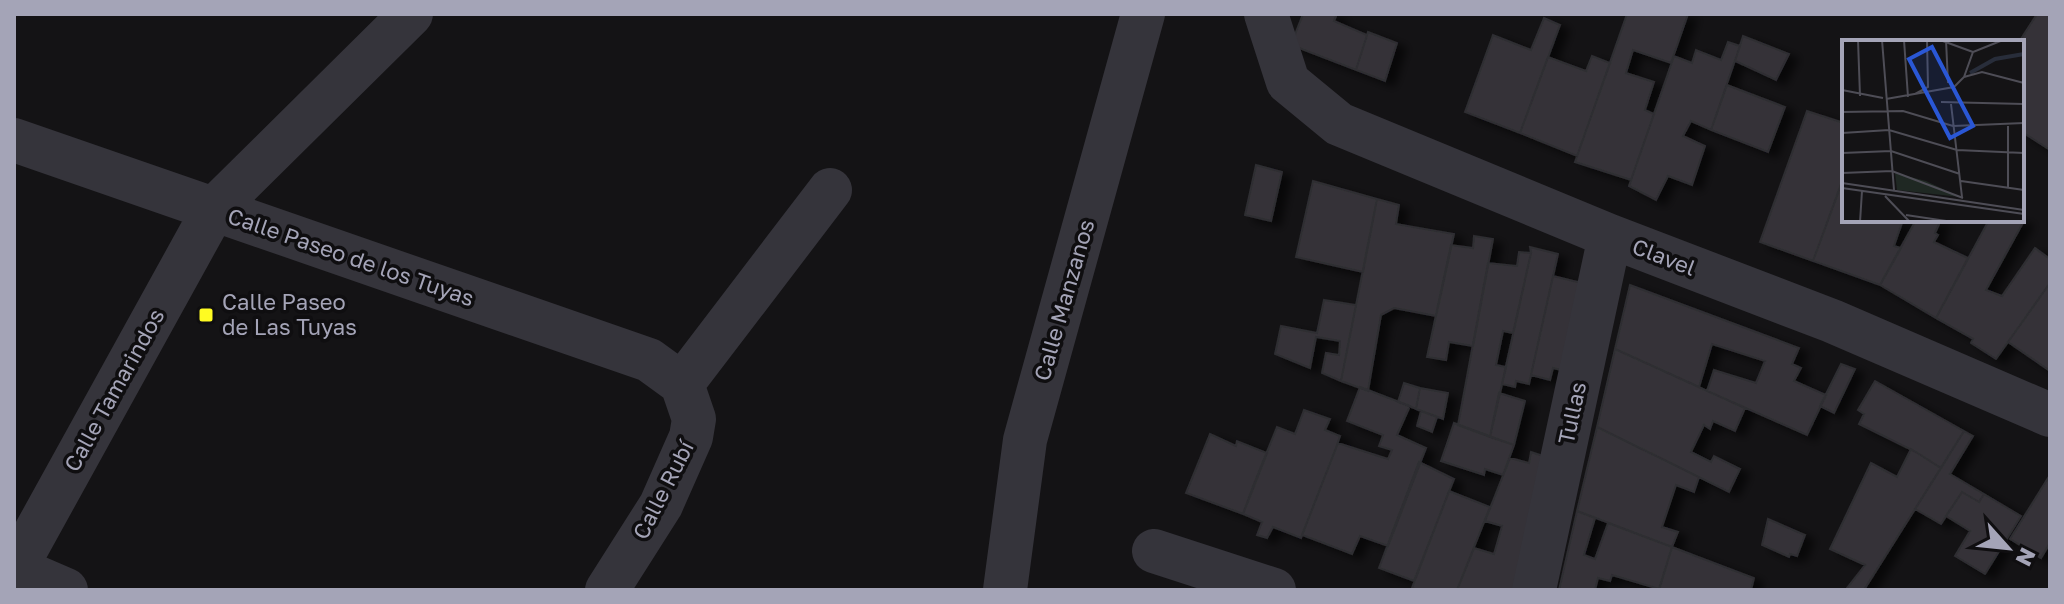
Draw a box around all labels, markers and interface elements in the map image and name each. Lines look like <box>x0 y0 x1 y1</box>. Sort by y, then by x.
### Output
inset map <box>1842 40 2024 222</box>
street label: Calle Paseo de los Tuyas <box>224 202 478 311</box>
street label: Calle Manzanos <box>1028 216 1099 384</box>
street label: Clavel <box>1629 232 1700 281</box>
place label: Calle Paseo de Las Tuyas <box>222 288 357 340</box>
street label: Calle Tamarindos <box>58 304 169 476</box>
marker: Calle Paseo de Las Tuyas <box>197 306 215 324</box>
street label: Tullas <box>1552 379 1591 447</box>
street label: Calle Rubí <box>626 434 700 543</box>
north arrow <box>1968 508 2048 588</box>
text: N <box>2010 544 2042 571</box>

